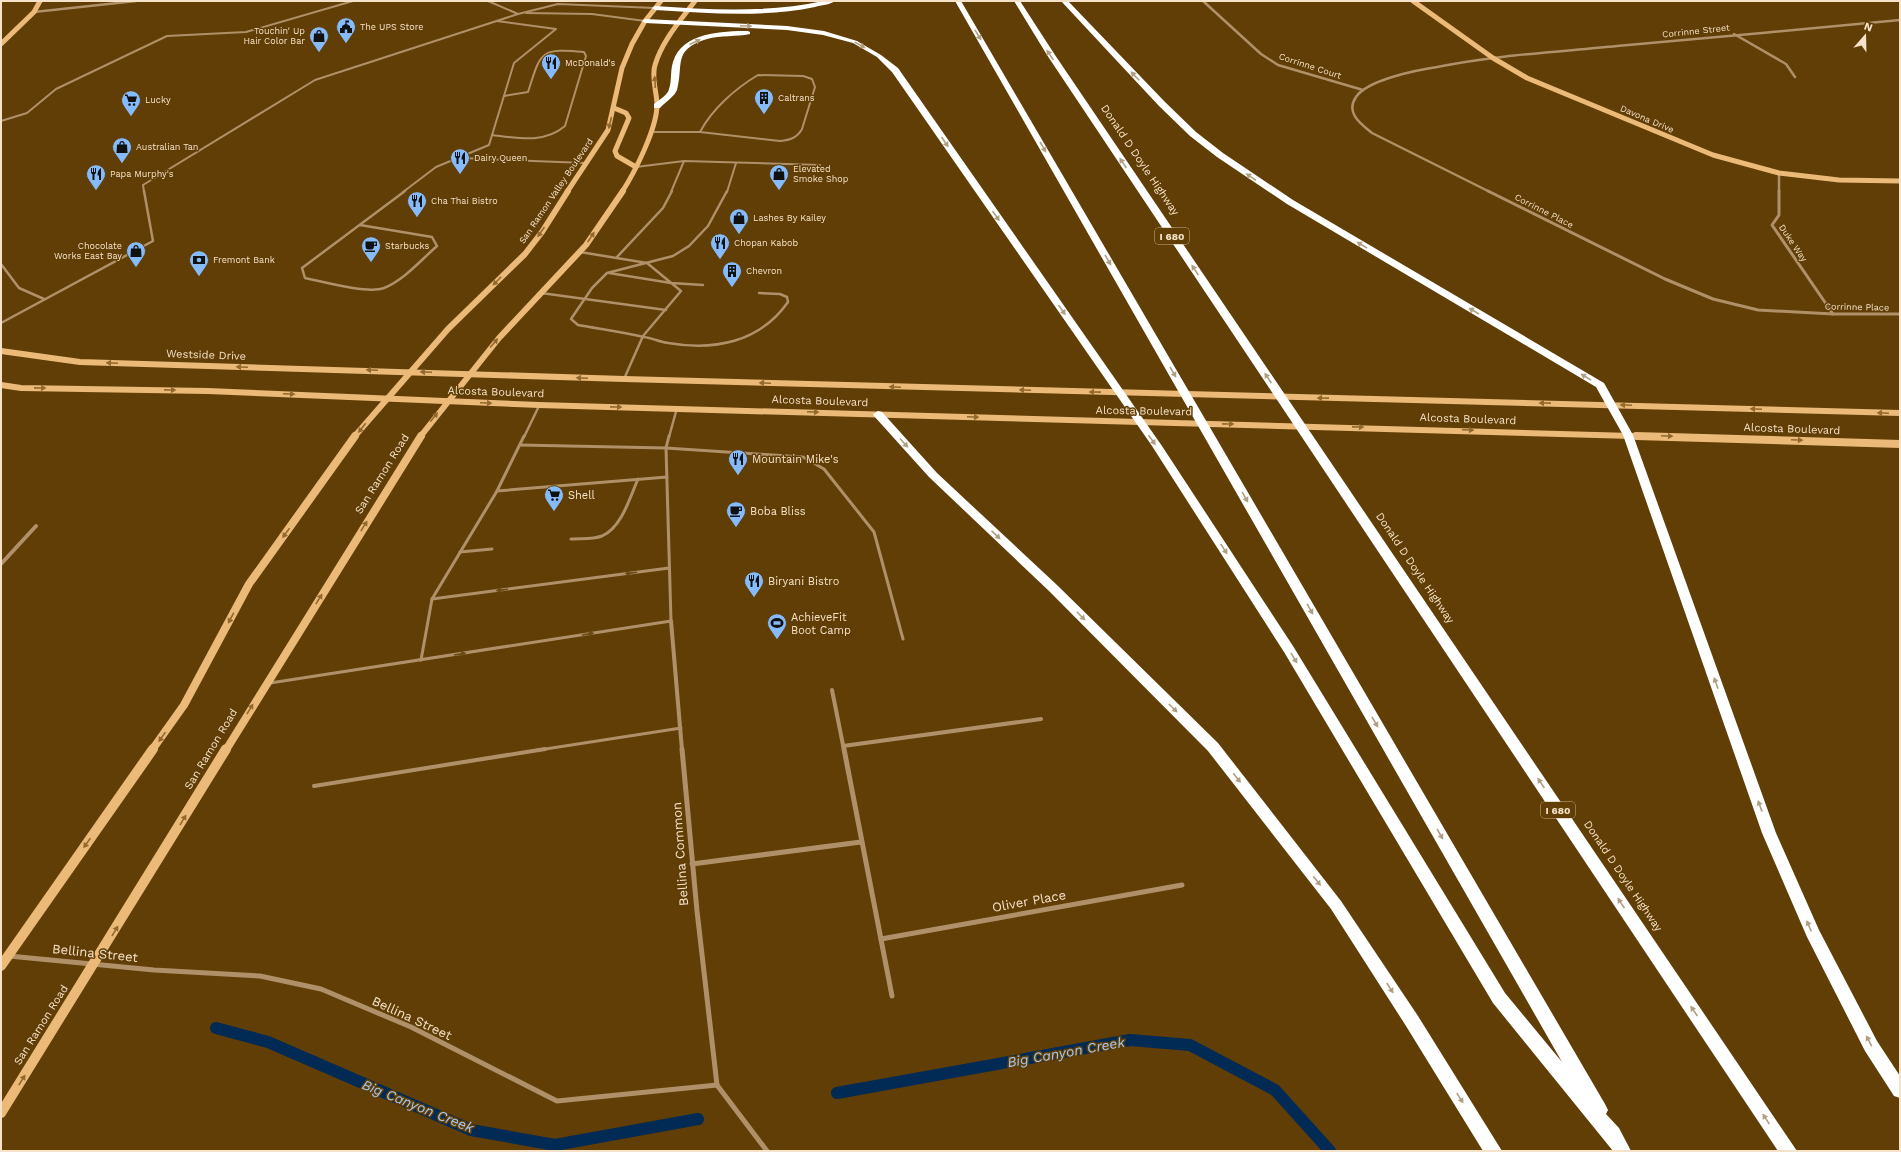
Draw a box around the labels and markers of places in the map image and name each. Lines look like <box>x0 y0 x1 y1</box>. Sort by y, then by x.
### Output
public building icon: The UPS Store <box>335 16 357 44</box>
place label: The UPS Store <box>360 22 423 32</box>
shop icon: Touchin' Up Hair Color Bar <box>308 25 330 53</box>
place label: Touchin' Up Hair Color Bar <box>244 26 305 46</box>
restaurant icon: McDonald's <box>540 52 562 80</box>
place label: McDonald's <box>565 58 616 68</box>
building icon: Caltrans <box>753 87 775 115</box>
supermarket icon: Lucky <box>120 89 142 117</box>
place label: Caltrans <box>778 93 815 103</box>
place label: Lucky <box>145 95 171 105</box>
shop icon: Australian Tan <box>111 136 133 164</box>
place label: Australian Tan <box>136 142 198 152</box>
restaurant icon: Dairy Queen <box>449 147 471 175</box>
place label: Dairy Queen <box>474 153 527 163</box>
restaurant icon: Papa Murphy's <box>85 163 107 191</box>
shop icon: Elevated Smoke Shop <box>768 163 790 191</box>
place label: Elevated Smoke Shop <box>793 164 849 184</box>
place label: Papa Murphy's <box>110 169 174 179</box>
restaurant icon: Cha Thai Bistro <box>406 190 428 218</box>
place label: Cha Thai Bistro <box>431 196 498 206</box>
shop icon: Lashes By Kailey <box>728 207 750 235</box>
place label: Lashes By Kailey <box>753 213 826 223</box>
restaurant icon: Chopan Kabob <box>709 232 731 260</box>
cafe icon: Starbucks <box>360 235 382 263</box>
place label: Chopan Kabob <box>734 238 798 248</box>
shop icon: Chocolate Works East Bay <box>125 240 147 268</box>
place label: Chocolate Works East Bay <box>54 241 122 261</box>
place label: Starbucks <box>385 241 430 251</box>
bank icon: Fremont Bank <box>188 249 210 277</box>
place label: Fremont Bank <box>213 255 275 265</box>
building icon: Chevron <box>721 260 743 288</box>
place label: Chevron <box>746 266 782 276</box>
restaurant icon: Mountain Mike's <box>727 448 749 476</box>
place label: Mountain Mike's <box>752 453 839 466</box>
supermarket icon: Shell <box>543 484 565 512</box>
place label: Shell <box>568 489 596 502</box>
cafe icon: Boba Bliss <box>725 500 747 528</box>
place label: Boba Bliss <box>750 505 806 518</box>
restaurant icon: Biryani Bistro <box>743 570 765 598</box>
place label: Biryani Bistro <box>768 575 839 588</box>
place label: AchieveFit Boot Camp <box>791 611 851 637</box>
sports icon: AchieveFit Boot Camp <box>766 612 788 640</box>

